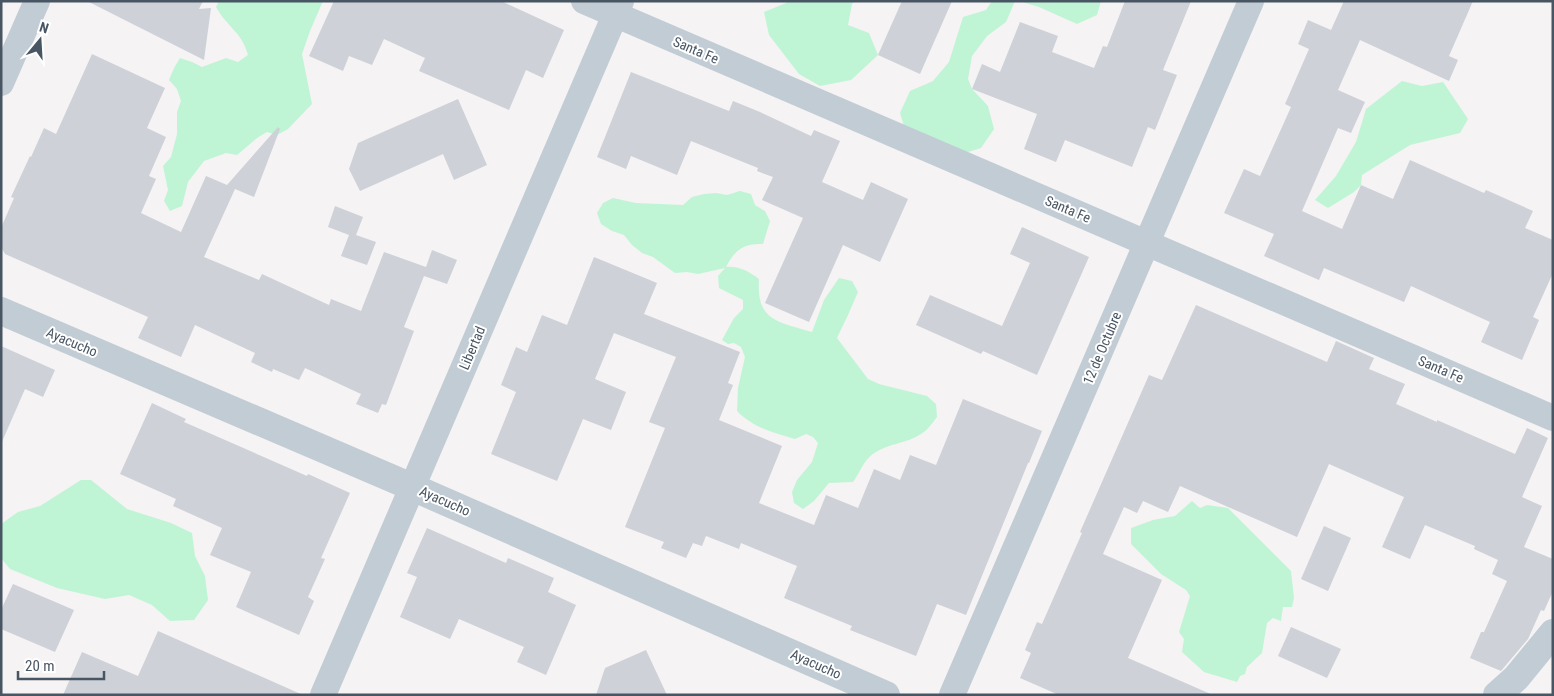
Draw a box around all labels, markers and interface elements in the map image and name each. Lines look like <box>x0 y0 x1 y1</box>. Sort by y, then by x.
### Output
north arrow <box>15 15 65 65</box>
text: N <box>37 19 51 37</box>
street label: Santa Fe <box>671 33 722 67</box>
street label: Santa Fe <box>1043 192 1094 226</box>
street label: 12 de Octubre <box>1080 309 1125 387</box>
street label: Ayacucho <box>44 324 100 360</box>
street label: Libertad <box>456 324 488 372</box>
street label: Santa Fe <box>1416 352 1467 386</box>
street label: Ayacucho <box>417 483 473 519</box>
street label: Ayacucho <box>788 646 844 682</box>
scale bar <box>18 648 104 680</box>
text: 20 m <box>25 657 55 675</box>

